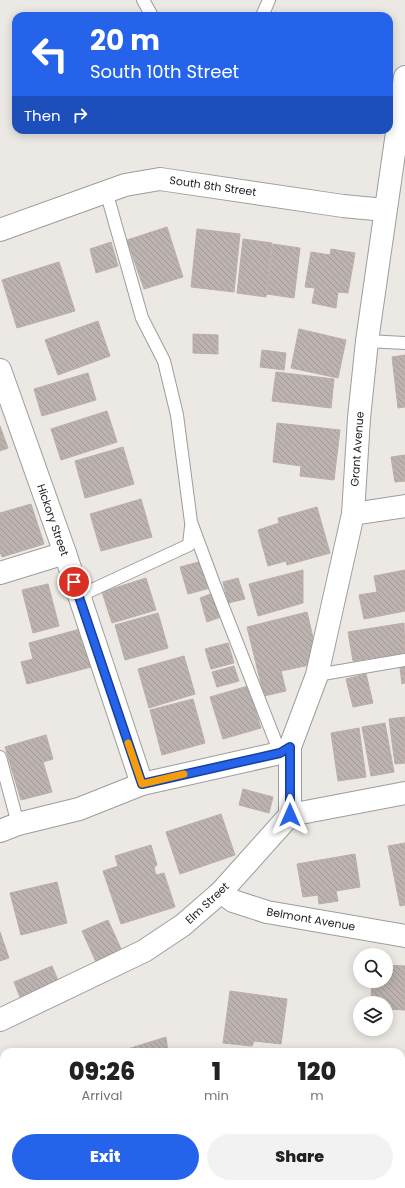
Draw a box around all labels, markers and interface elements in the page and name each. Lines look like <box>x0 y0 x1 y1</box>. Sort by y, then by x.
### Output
text: 20 m <box>90 21 160 60</box>
icon: left <box>24 28 76 80</box>
text: South 10th Street <box>90 59 239 84</box>
icon: right <box>69 104 91 126</box>
text: Then <box>24 105 61 126</box>
street label: South 8th Street <box>168 172 258 200</box>
street label: Grant Avenue <box>346 411 368 487</box>
street label: Hickory Street <box>33 482 73 558</box>
pin <box>57 565 91 599</box>
icon: arrive <box>63 571 85 593</box>
position arrow <box>269 794 311 836</box>
street label: Elm Street <box>181 878 233 928</box>
street label: Belmont Avenue <box>265 903 357 935</box>
map controls <box>353 948 393 1036</box>
button: search <box>353 948 393 988</box>
button: layers <box>353 996 393 1036</box>
text: 09:26 <box>69 1055 135 1088</box>
text: 1 <box>212 1055 221 1088</box>
text: 120 <box>298 1055 336 1088</box>
text: Arrival <box>81 1086 122 1105</box>
text: min <box>204 1086 229 1105</box>
text: m <box>310 1086 324 1105</box>
button: Exit <box>12 1134 199 1180</box>
button: Share <box>207 1134 393 1180</box>

